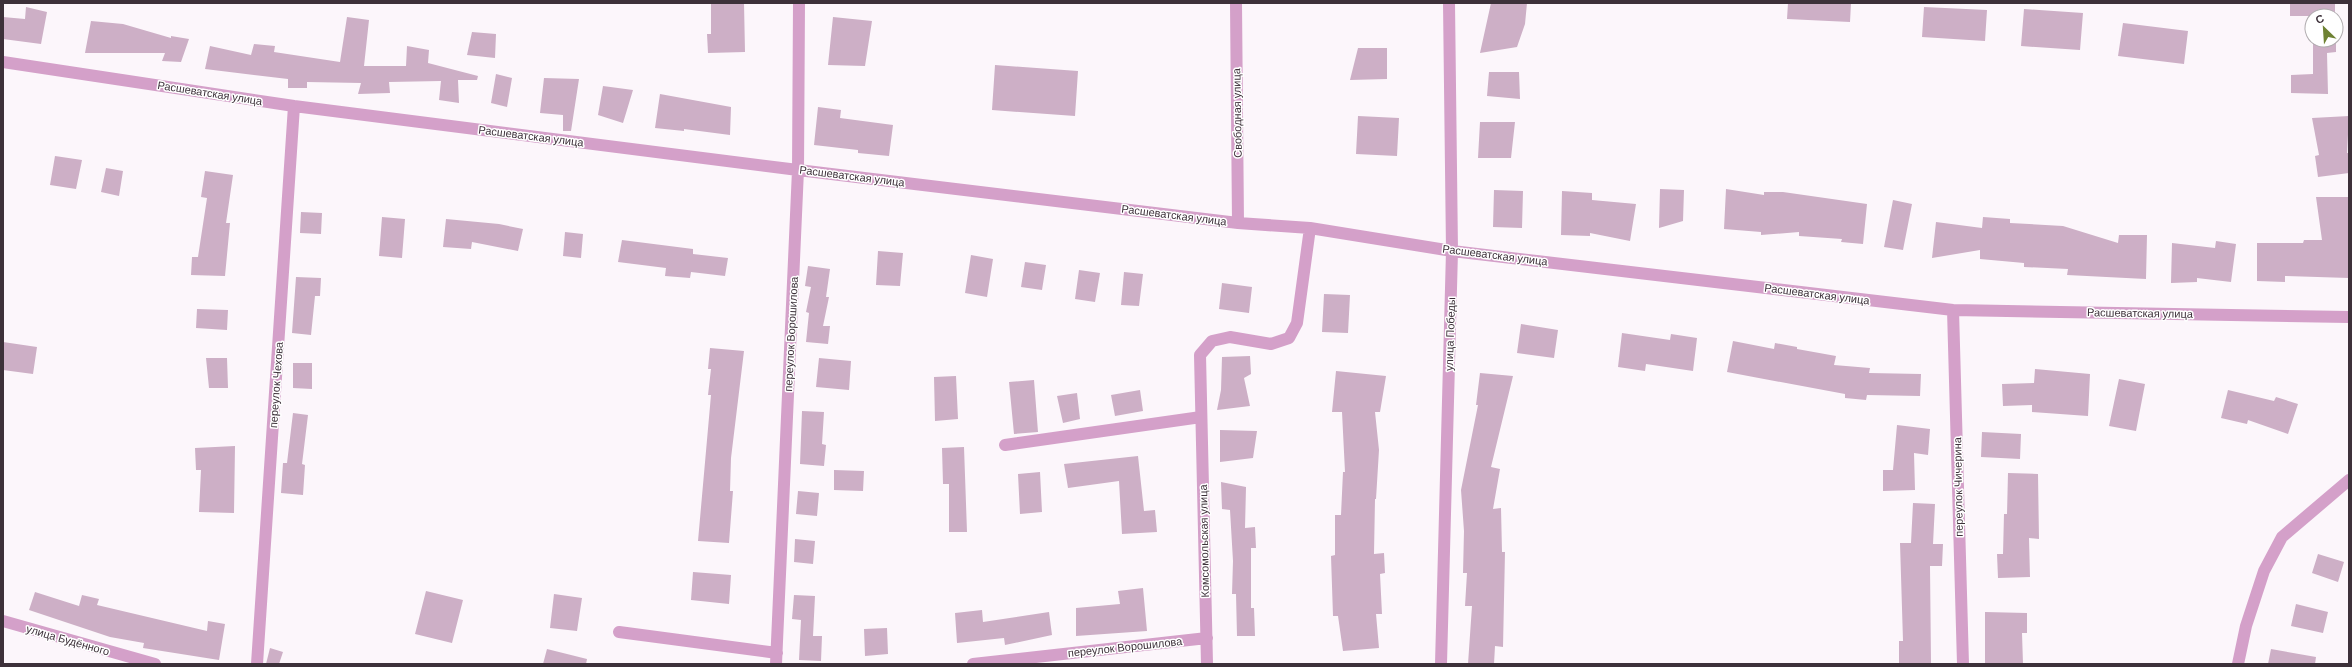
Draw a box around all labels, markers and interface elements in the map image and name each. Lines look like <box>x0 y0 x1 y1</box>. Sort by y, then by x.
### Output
north arrow <box>2304 8 2344 48</box>
text: С <box>2313 11 2326 27</box>
street label: Свободная улица <box>1229 67 1245 158</box>
street label: Расшеватская улица <box>157 78 264 108</box>
street label: Расшеватская улица <box>478 123 585 150</box>
street label: Расшеватская улица <box>799 163 906 190</box>
street label: Расшеватская улица <box>1121 202 1228 229</box>
street label: Расшеватская улица <box>1442 242 1549 269</box>
street label: переулок Ворошилова <box>781 275 801 392</box>
street label: Расшеватская улица <box>1764 281 1871 308</box>
street label: улица Победы <box>1442 297 1458 371</box>
street label: Расшеватская улица <box>2087 305 2194 321</box>
street label: переулок Чехова <box>266 341 286 429</box>
street label: переулок Чичерина <box>1950 436 1966 537</box>
street label: Комсомольская улица <box>1196 483 1212 598</box>
street label: улица Будённого <box>25 621 111 659</box>
street label: переулок Ворошилова <box>1067 634 1184 660</box>

